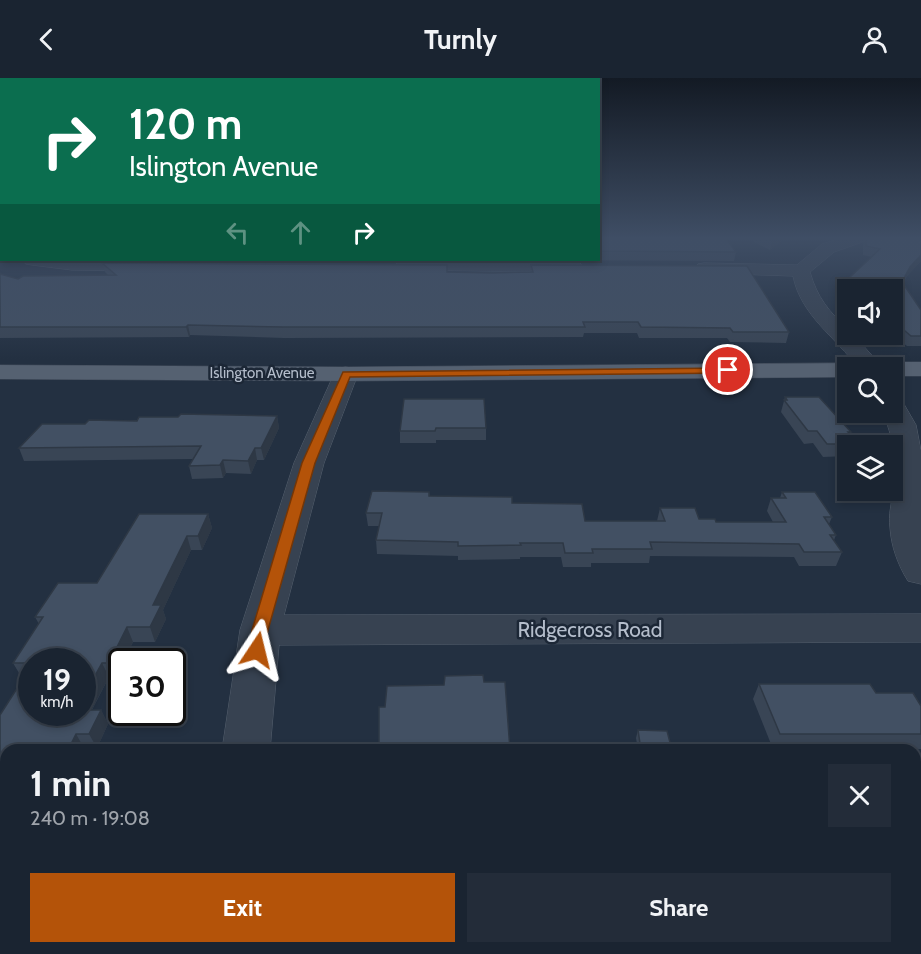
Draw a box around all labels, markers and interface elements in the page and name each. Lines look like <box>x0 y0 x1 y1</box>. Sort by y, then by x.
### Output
icon: back <box>30 23 63 56</box>
text: Turnly <box>424 23 497 56</box>
icon: person <box>858 23 891 56</box>
text: 120 m <box>129 98 242 150</box>
icon: right <box>30 102 108 180</box>
text: Islington Avenue <box>129 150 318 183</box>
icon: left <box>221 216 254 249</box>
icon: ahead <box>284 216 317 249</box>
icon: right <box>347 216 380 249</box>
map controls <box>837 279 903 501</box>
button: sound <box>837 279 903 345</box>
pin <box>702 344 753 395</box>
icon: arrive <box>711 353 744 386</box>
button: search <box>837 357 903 423</box>
street label: Islington Avenue <box>209 364 315 382</box>
button: layers <box>837 435 903 501</box>
street label: Ridgecross Road <box>518 617 662 642</box>
position arrow <box>225 618 289 682</box>
speed limit sign: 30 <box>108 648 186 726</box>
text: 19 <box>43 661 71 698</box>
text: km/h <box>41 693 73 711</box>
text: 1 min <box>30 761 111 805</box>
button: close <box>828 764 891 827</box>
text: 240 m · 19:08 <box>30 806 150 830</box>
button: Exit <box>30 873 455 942</box>
button: Share <box>467 873 891 942</box>

